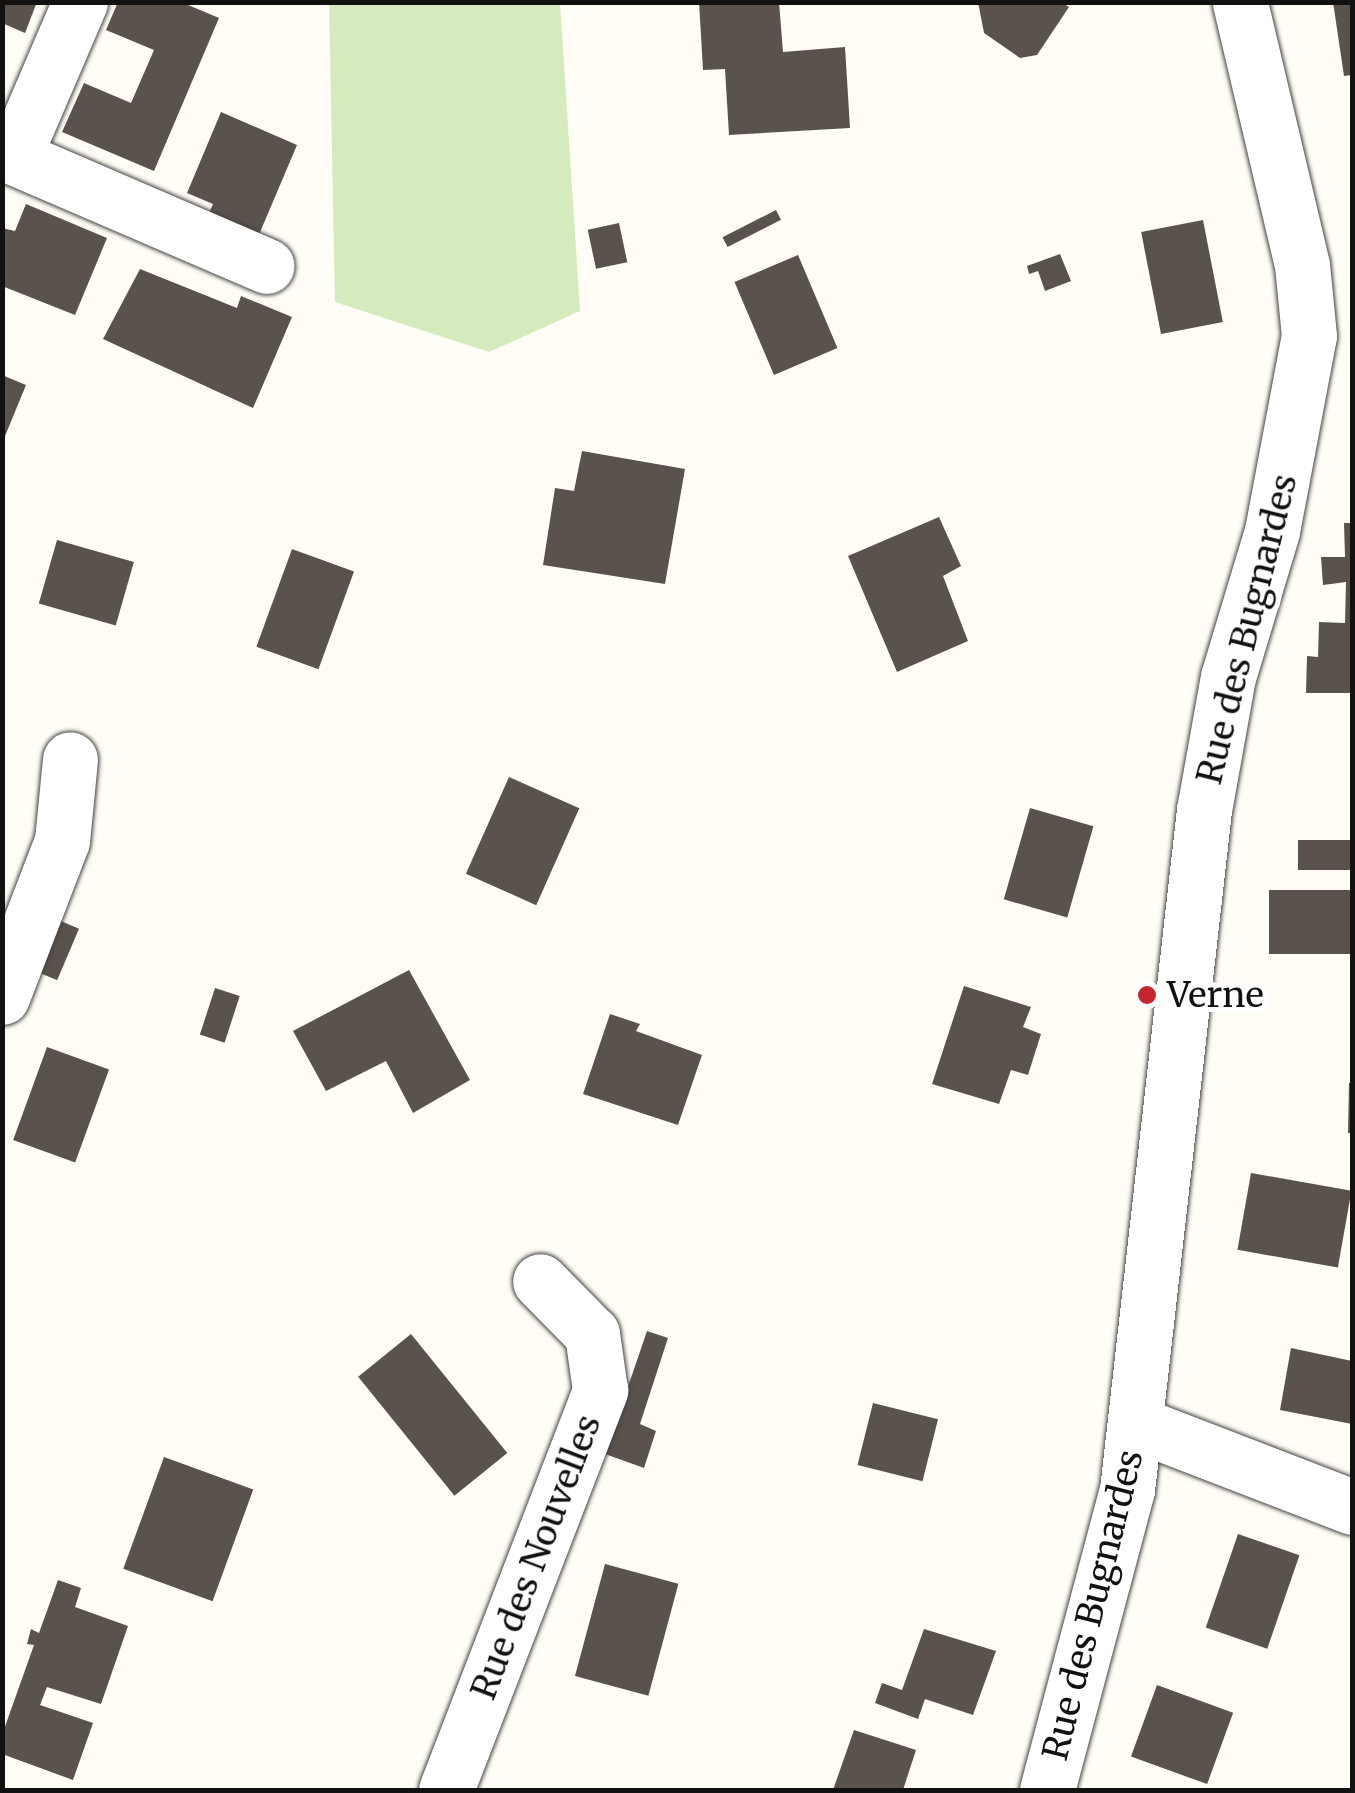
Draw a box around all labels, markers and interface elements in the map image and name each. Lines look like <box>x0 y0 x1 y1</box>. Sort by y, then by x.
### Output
street label: Rue des Bugnardes <box>1188 470 1306 788</box>
place label: Verne <box>1167 974 1264 1016</box>
marker: Verne <box>1136 984 1158 1006</box>
street label: Rue des Nouvelles <box>462 1409 610 1705</box>
street label: Rue des Bugnardes <box>1034 1446 1152 1764</box>

